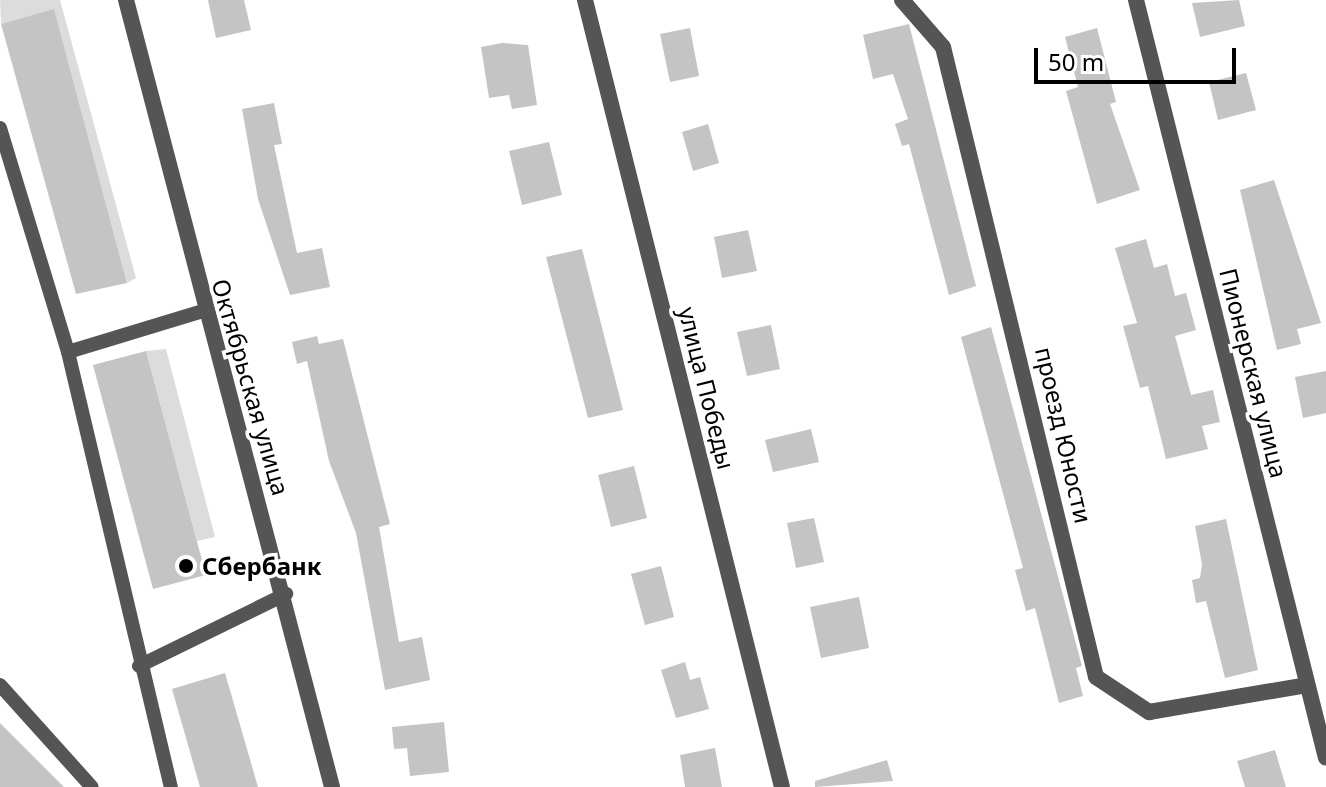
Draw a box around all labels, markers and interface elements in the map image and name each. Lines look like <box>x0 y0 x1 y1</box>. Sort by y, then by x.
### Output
scale bar <box>1038 32 1240 82</box>
text: 50 m <box>1048 45 1104 78</box>
street label: Пионерская улица <box>1214 265 1294 481</box>
street label: Октябрьская улица <box>206 276 296 498</box>
street label: улица Победы <box>673 304 741 472</box>
street label: проезд Юности <box>1030 344 1098 526</box>
place label: Сбербанк <box>202 552 322 580</box>
marker: Сбербанк <box>177 557 195 575</box>

